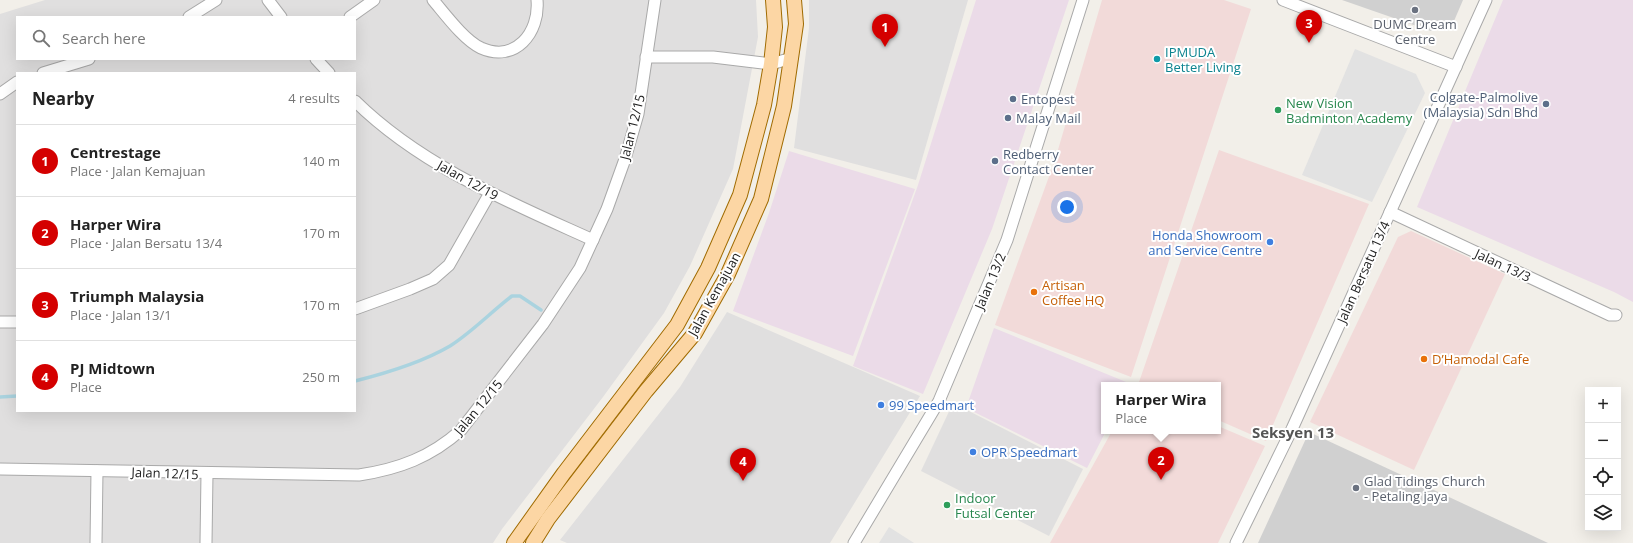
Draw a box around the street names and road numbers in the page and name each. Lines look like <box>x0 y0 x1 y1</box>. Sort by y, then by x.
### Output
street label: Jalan 12/15 <box>615 92 649 164</box>
street label: Jalan 12/19 <box>433 155 502 204</box>
street label: Jalan Bersatu 13/4 <box>1332 218 1394 328</box>
street label: Jalan 13/3 <box>1470 243 1534 286</box>
street label: Jalan Kemajuan <box>682 249 745 341</box>
street label: Jalan 13/2 <box>969 250 1010 314</box>
street label: Jalan 12/15 <box>448 376 506 440</box>
street label: Jalan 12/15 <box>129 463 199 483</box>

